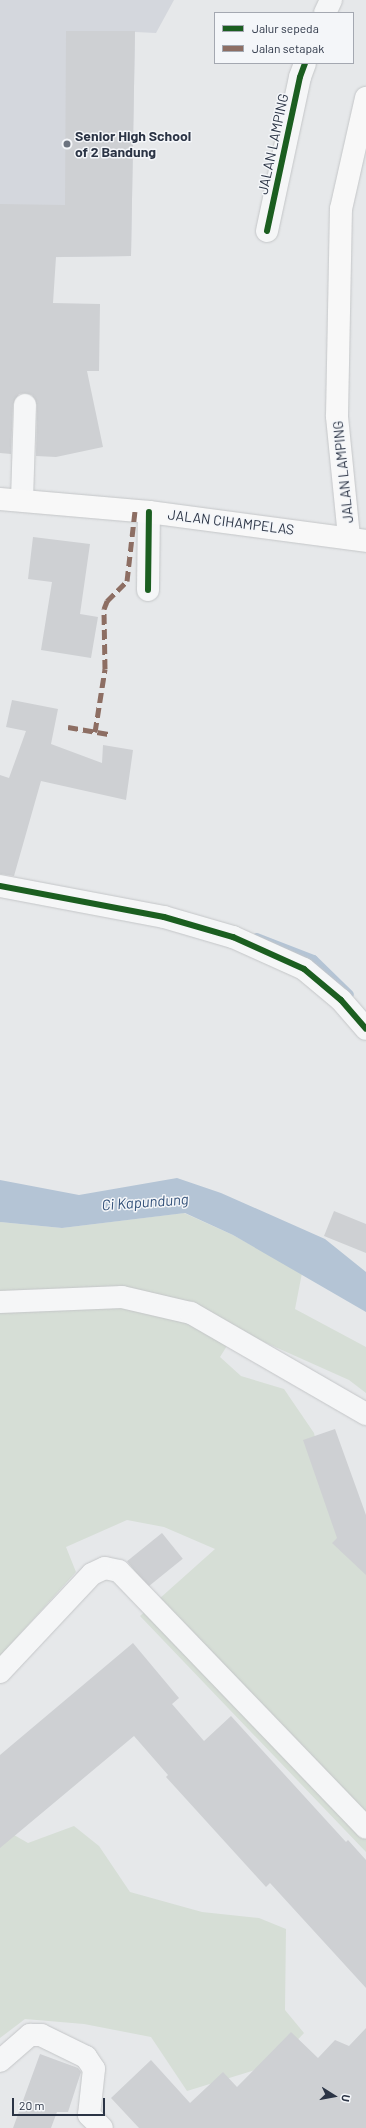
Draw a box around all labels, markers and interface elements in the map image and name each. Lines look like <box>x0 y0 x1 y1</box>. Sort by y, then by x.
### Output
legend <box>214 12 354 64</box>
text: Jalur sepeda <box>252 21 319 35</box>
text: Jalan setapak <box>252 41 324 55</box>
street label: JALAN LAMPING <box>254 92 292 196</box>
place label: Senior High School of 2 Bandung <box>75 128 191 160</box>
marker: Senior High School of 2 Bandung <box>62 139 72 149</box>
street label: JALAN LAMPING <box>329 420 357 524</box>
street label: JALAN CIHAMPELAS <box>167 506 295 538</box>
water label: Ci Kapundung <box>101 1190 189 1214</box>
north arrow <box>314 2076 354 2116</box>
scale bar <box>14 2090 107 2116</box>
text: U <box>339 2094 353 2103</box>
text: 20 m <box>19 2098 45 2112</box>

